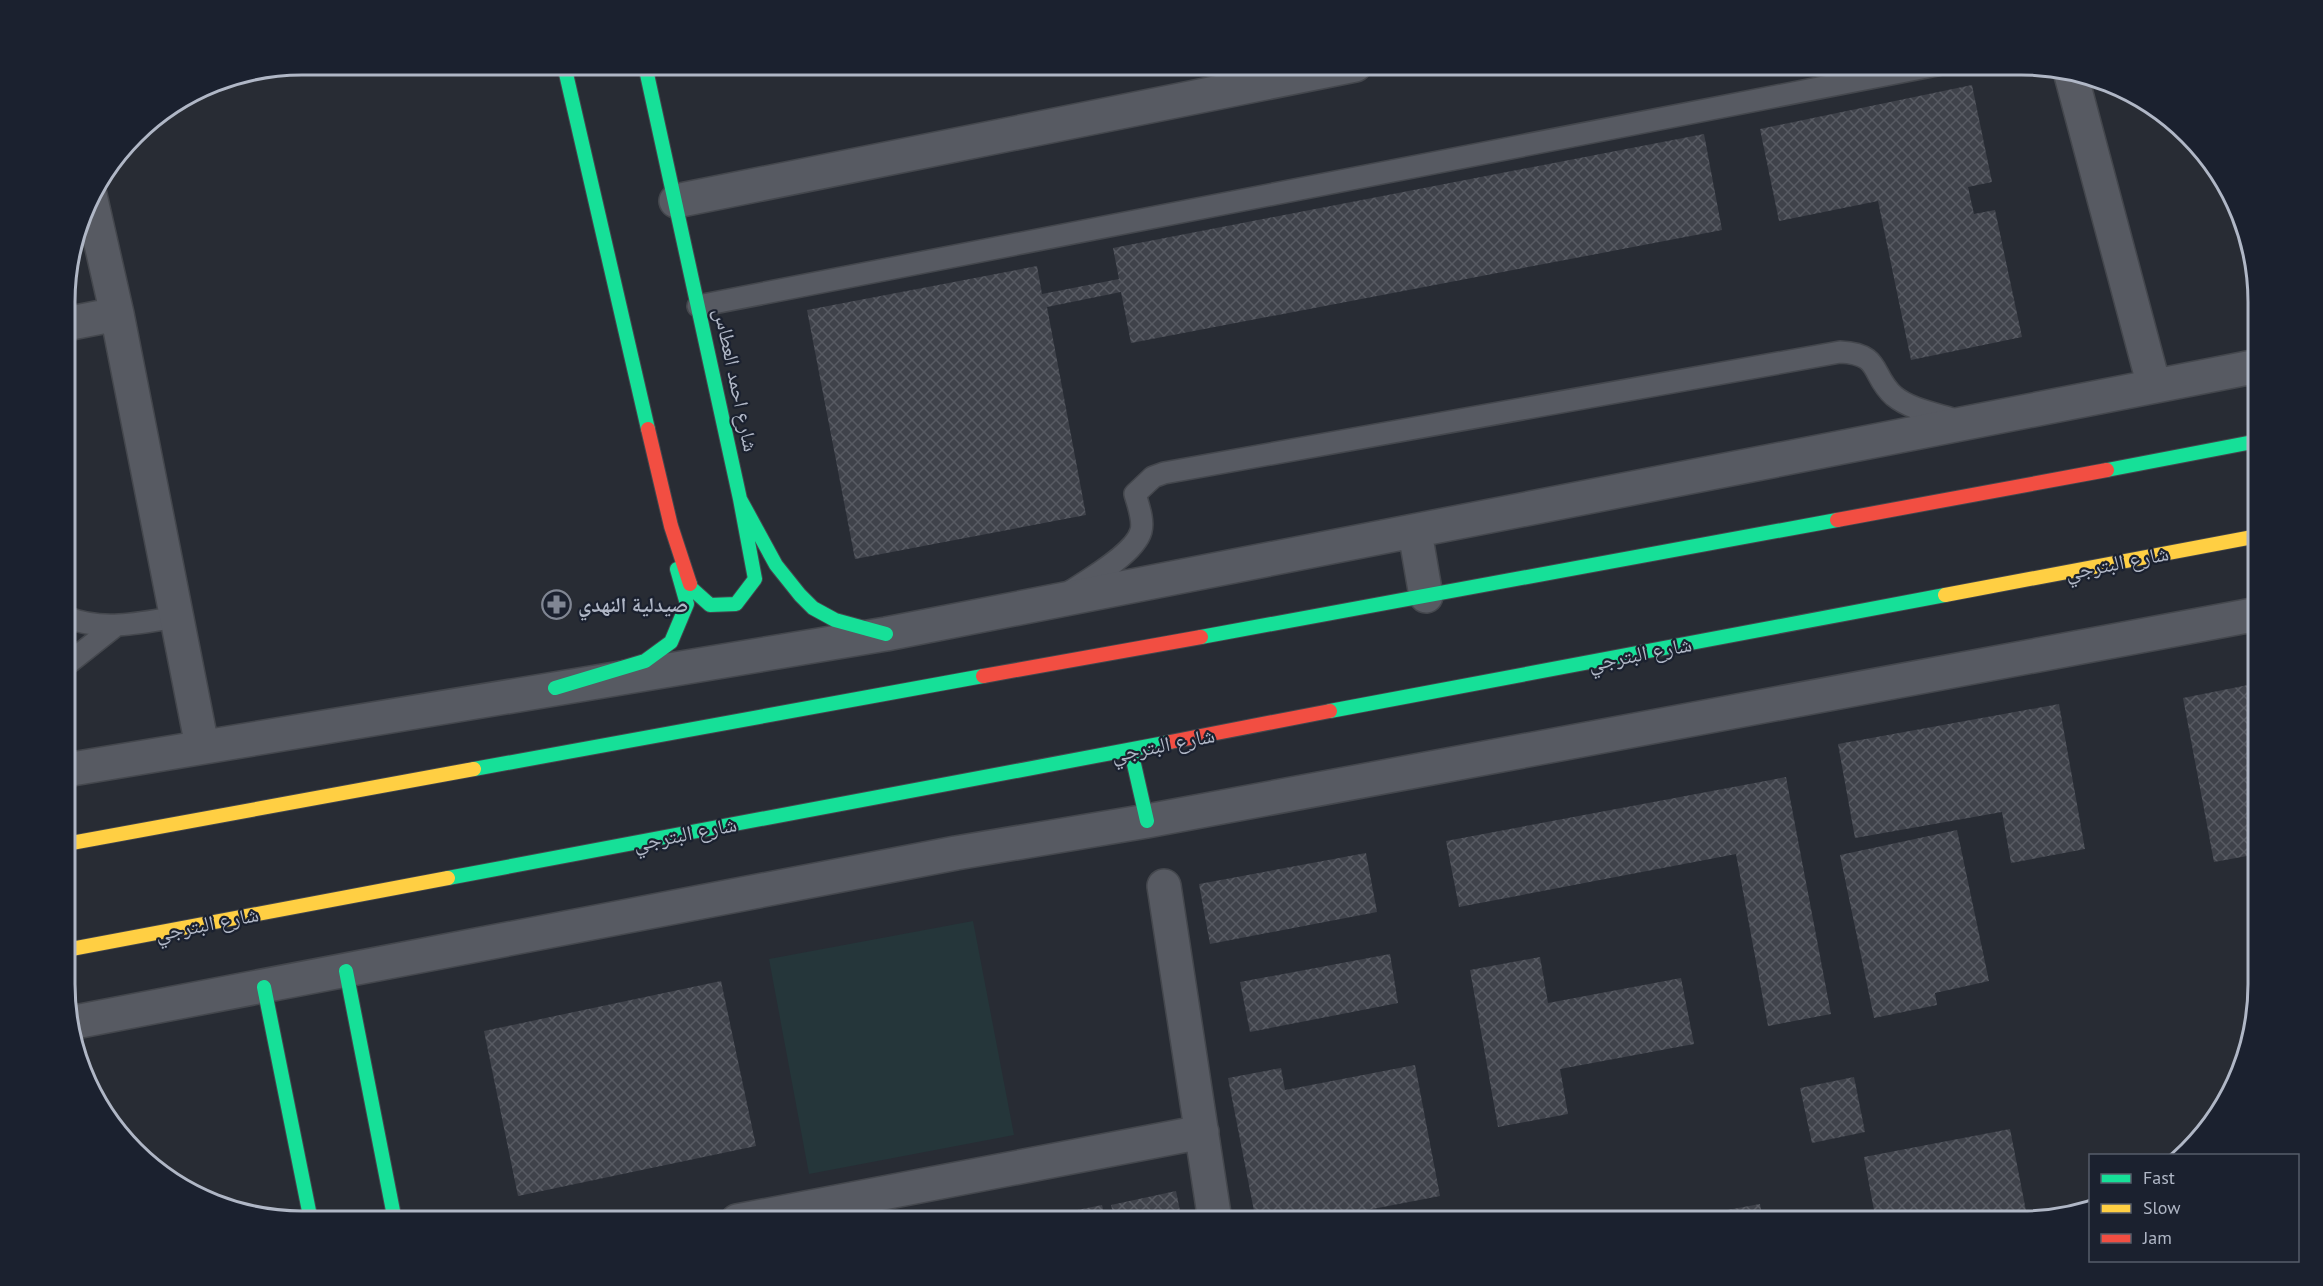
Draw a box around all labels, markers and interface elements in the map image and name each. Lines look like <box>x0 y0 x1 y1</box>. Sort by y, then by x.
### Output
street label: شارع احمد العطاس <box>708 306 765 454</box>
street label: شارع البترجي <box>2063 539 2172 589</box>
pharmacy icon: صيدلية النهدي <box>541 589 573 621</box>
place label: صيدلية النهدي <box>578 591 688 621</box>
street label: شارع البترجي <box>1586 630 1695 680</box>
street label: شارع البترجي <box>1109 721 1218 771</box>
street label: شارع البترجي <box>631 810 740 860</box>
street label: شارع البترجي <box>153 900 262 950</box>
legend <box>2089 1154 2299 1262</box>
text: Fast <box>2143 1166 2175 1189</box>
text: Slow <box>2143 1196 2181 1219</box>
text: Jam <box>2142 1226 2172 1249</box>

